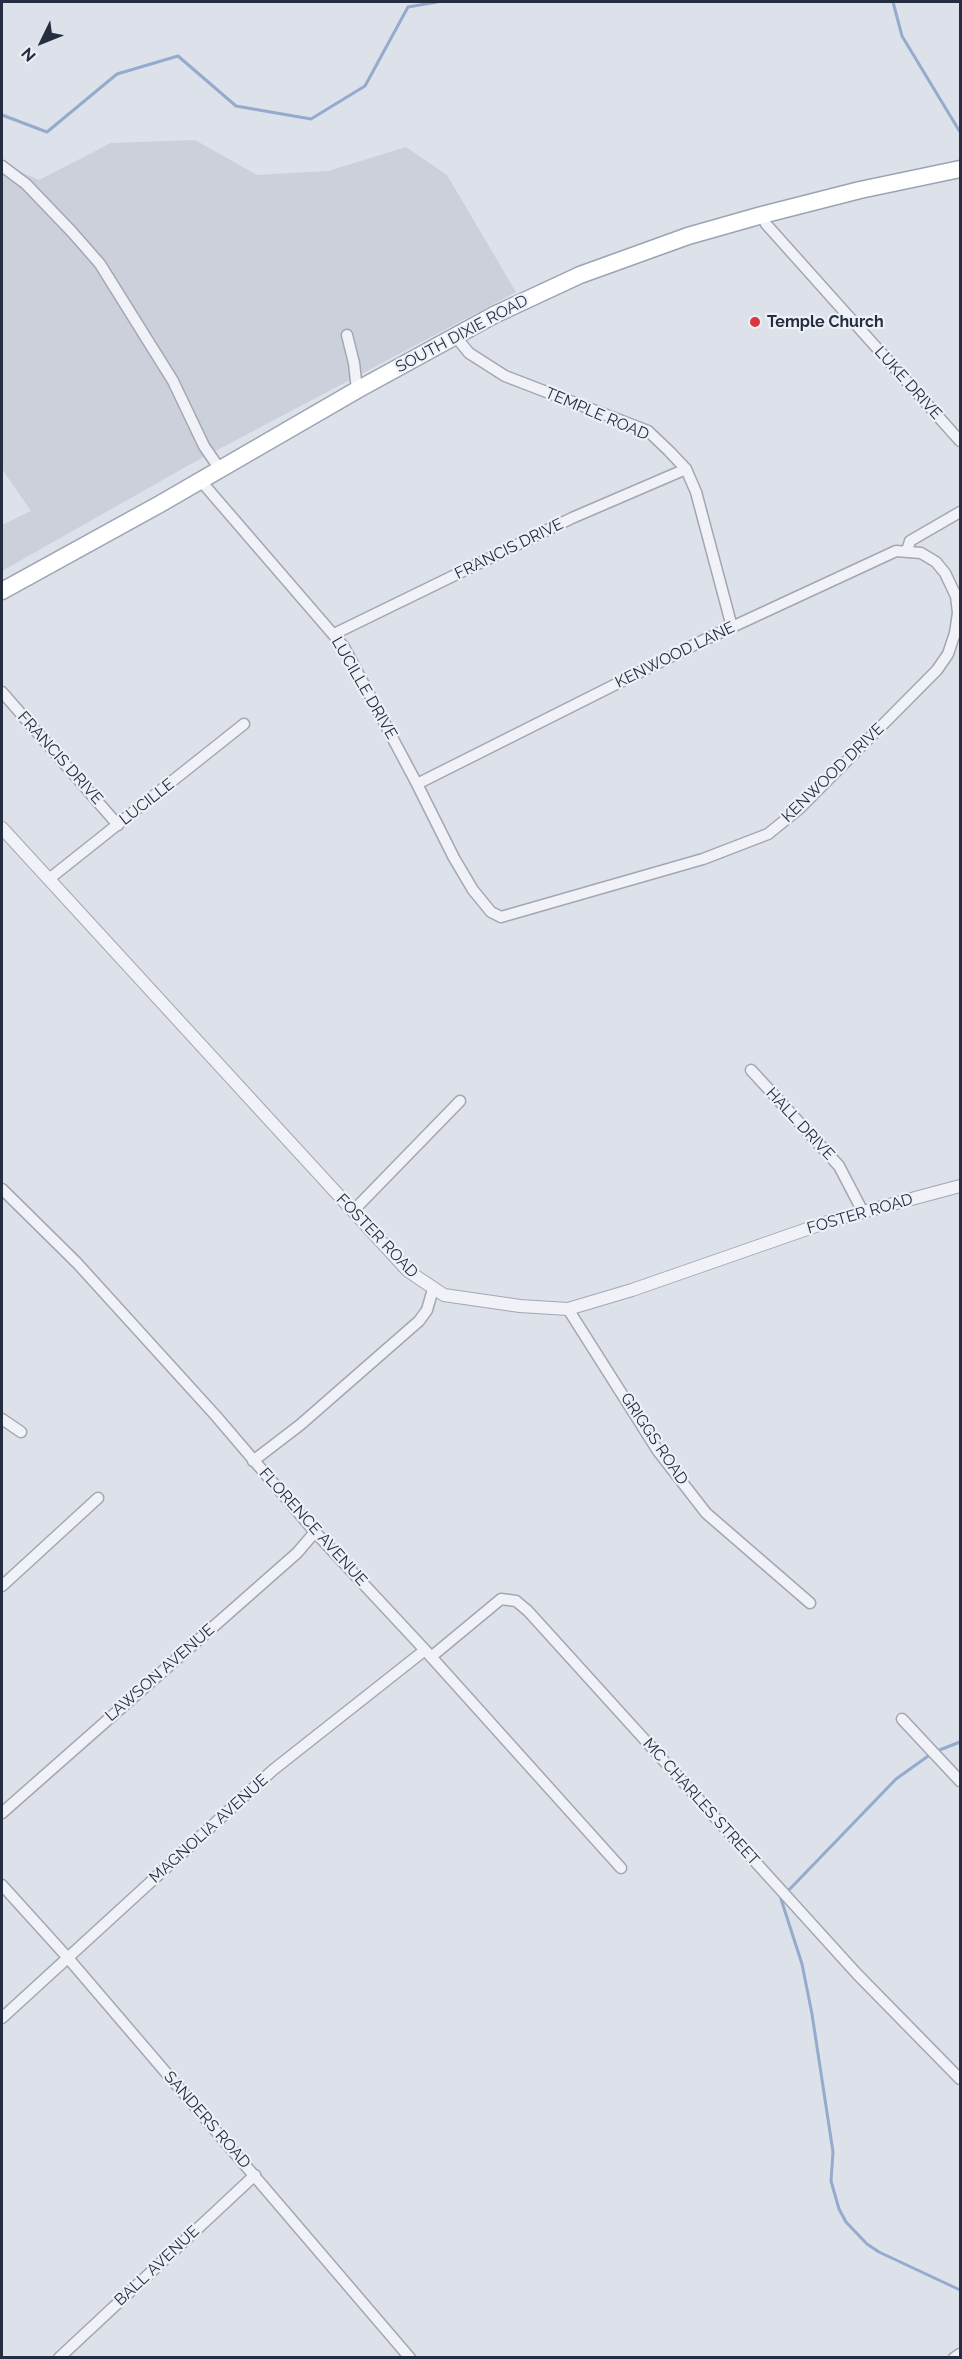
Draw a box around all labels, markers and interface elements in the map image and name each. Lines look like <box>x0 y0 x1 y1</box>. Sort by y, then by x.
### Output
north arrow <box>12 12 72 72</box>
text: N <box>17 44 40 66</box>
street label: SOUTH DIXIE ROAD <box>393 291 531 377</box>
place label: Temple Church <box>767 312 884 332</box>
marker: Temple Church <box>748 315 762 329</box>
street label: LUKE DRIVE <box>870 343 946 423</box>
street label: TEMPLE ROAD <box>542 383 652 445</box>
street label: FRANCIS DRIVE <box>452 514 566 584</box>
street label: KENWOOD LANE <box>612 618 738 692</box>
street label: LUCILLE DRIVE <box>327 633 401 743</box>
street label: FRANCIS DRIVE <box>13 708 107 808</box>
street label: KENWOOD DRIVE <box>778 719 888 827</box>
street label: LUCILLE <box>116 775 178 829</box>
street label: HALL DRIVE <box>762 1084 838 1164</box>
street label: FOSTER ROAD <box>332 1190 422 1282</box>
street label: FOSTER ROAD <box>805 1190 915 1238</box>
street label: GRIGGS ROAD <box>616 1389 692 1489</box>
street label: FLORENCE AVENUE <box>255 1464 371 1590</box>
street label: LAWSON AVENUE <box>101 1620 219 1726</box>
street label: MC CHARLES STREET <box>639 1734 763 1870</box>
street label: MAGNOLIA AVENUE <box>146 1771 272 1887</box>
street label: SANDERS ROAD <box>160 2068 254 2172</box>
street label: BALL AVENUE <box>111 2222 203 2310</box>

